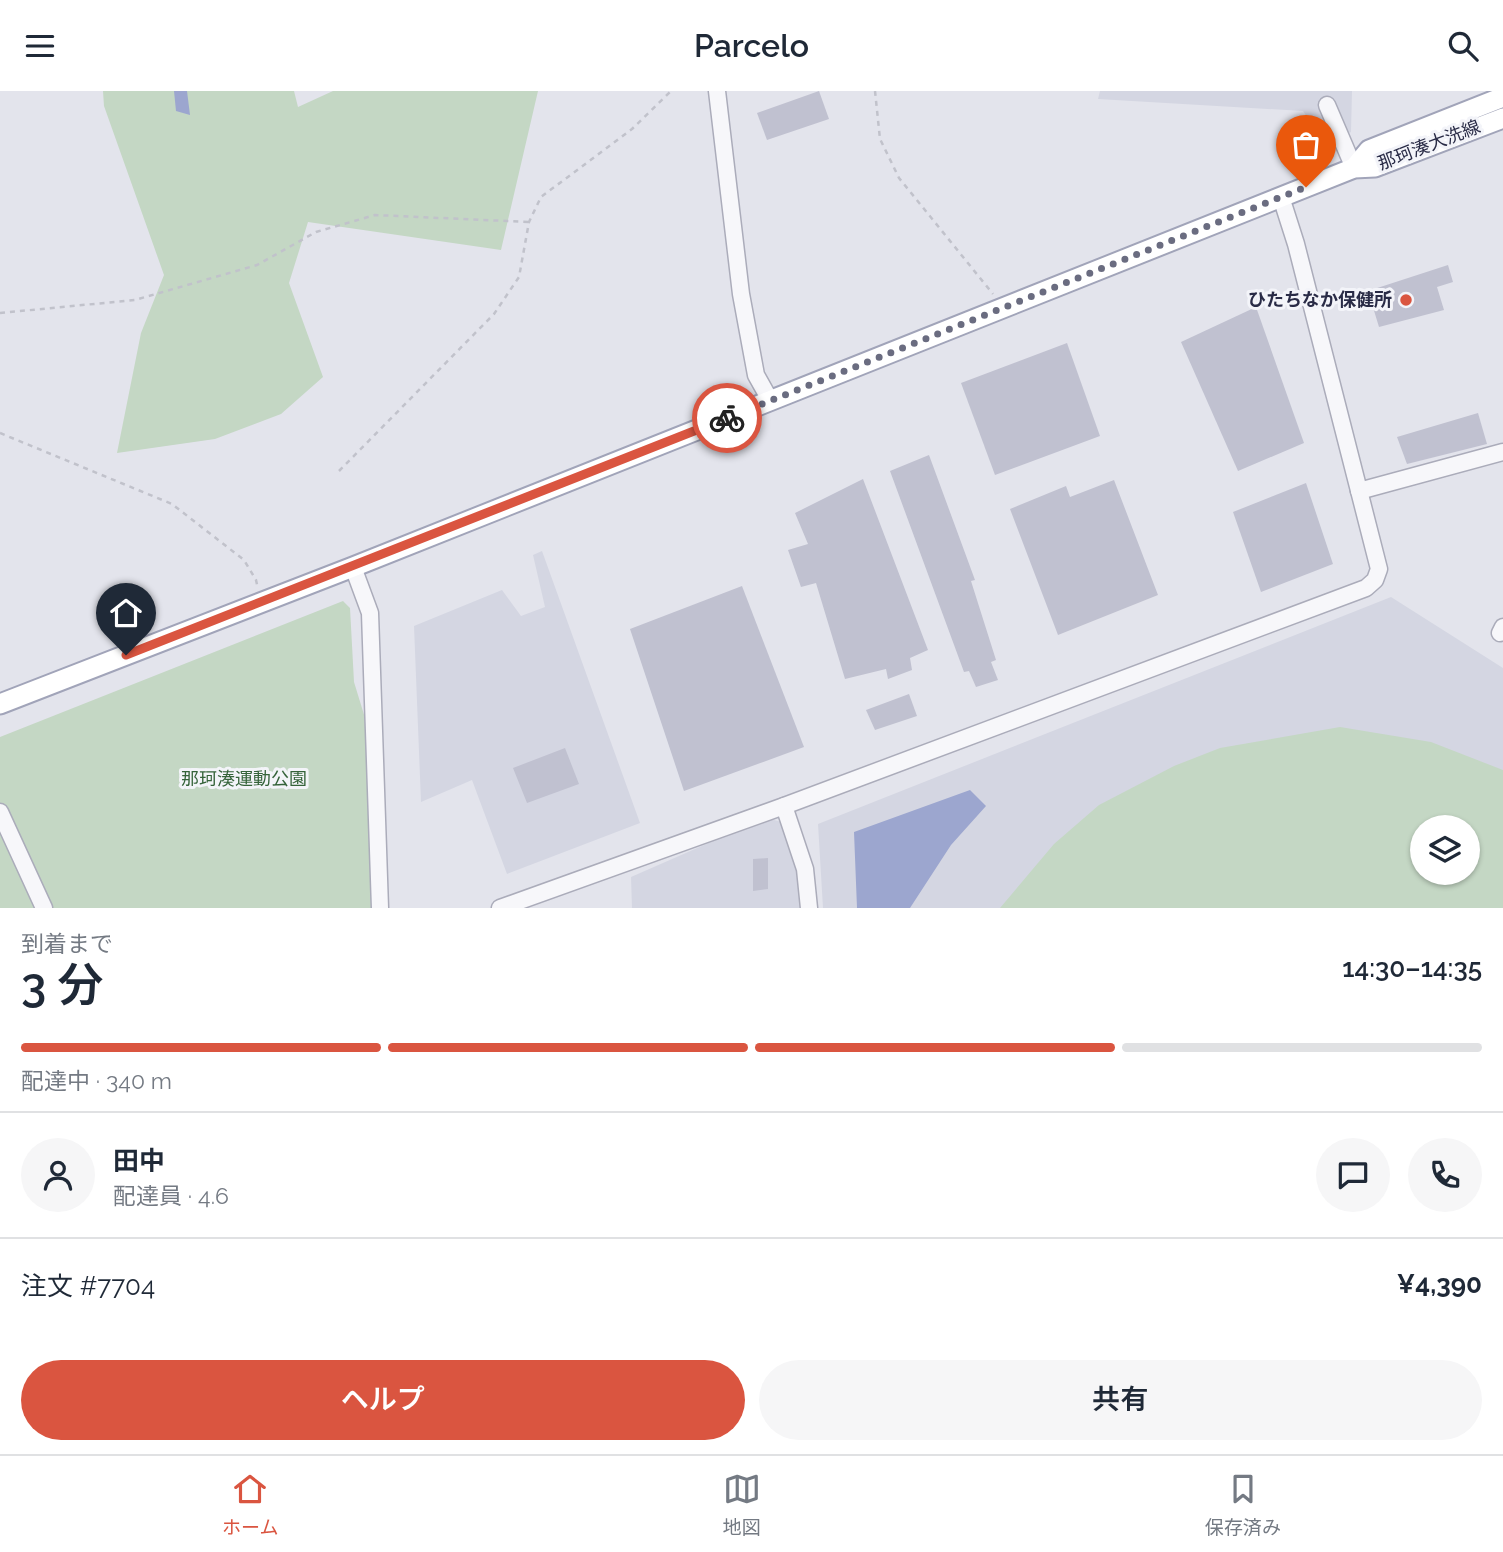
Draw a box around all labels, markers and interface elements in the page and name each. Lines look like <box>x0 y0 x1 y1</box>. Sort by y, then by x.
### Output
icon: menu <box>21 27 59 65</box>
text: Parcelo <box>694 27 809 64</box>
icon: search <box>1444 27 1482 65</box>
pin <box>1276 115 1336 187</box>
street label: 那珂湊大洗線 <box>1375 115 1483 174</box>
icon: bag <box>1287 126 1325 164</box>
place label: ひたちなか保健所 <box>1248 289 1392 310</box>
marker: ひたちなか保健所 <box>1398 292 1414 308</box>
courier <box>692 383 762 453</box>
icon: bike <box>708 399 746 437</box>
pin <box>96 583 156 655</box>
icon: home <box>107 594 145 632</box>
park label: 那珂湊運動公園 <box>181 768 307 789</box>
map controls <box>1410 815 1480 885</box>
button: layers <box>1410 815 1480 885</box>
text: 到着まで <box>21 930 113 957</box>
text: 14:30–14:35 <box>1342 953 1482 983</box>
text: 3 分 <box>21 958 104 1012</box>
text: 配達中 · 340 m <box>21 1067 172 1094</box>
button: person <box>21 1138 95 1212</box>
button: chat <box>1316 1138 1390 1212</box>
button: phone <box>1408 1138 1482 1212</box>
text: 田中 <box>113 1146 165 1176</box>
text: 配達員 · 4.6 <box>113 1182 229 1209</box>
text: ¥4,390 <box>1397 1269 1482 1299</box>
text: 注文 #7704 <box>21 1271 155 1301</box>
button: ヘルプ <box>21 1360 745 1440</box>
button: 共有 <box>759 1360 1482 1440</box>
tab: ホーム <box>222 1470 279 1539</box>
tab: 地図 <box>723 1470 761 1539</box>
tab: 保存済み <box>1205 1470 1281 1539</box>

